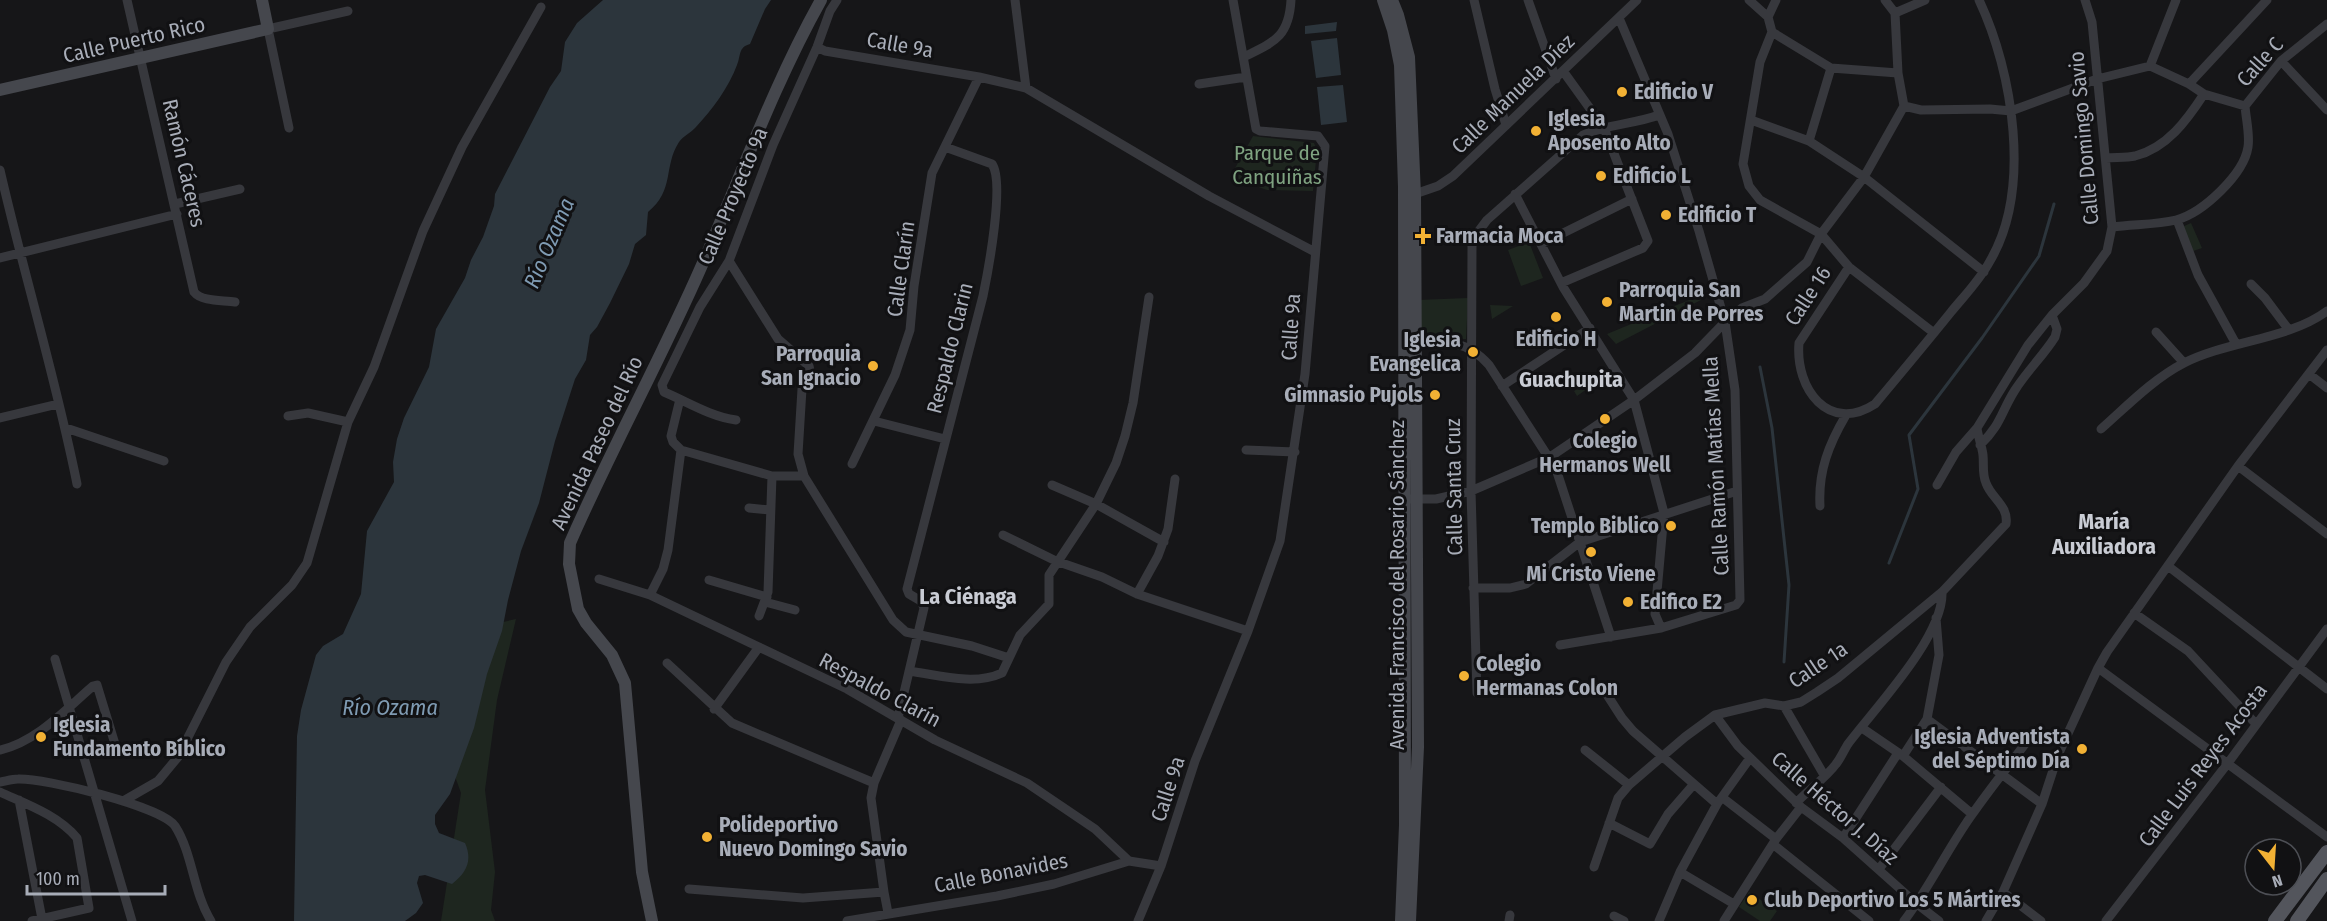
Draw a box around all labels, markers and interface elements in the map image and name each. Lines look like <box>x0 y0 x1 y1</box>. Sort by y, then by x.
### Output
street label: Calle Puerto Rico <box>60 11 208 69</box>
street label: Calle 9a <box>865 26 935 64</box>
street label: Calle Manuela Díez <box>1446 29 1580 159</box>
street label: Calle C <box>2231 32 2289 92</box>
street label: Calle Domingo Savio <box>2063 50 2105 226</box>
place label: Edificio V <box>1634 79 1714 105</box>
marker: Edificio V <box>1615 85 1629 99</box>
street label: Ramón Cáceres <box>157 96 211 230</box>
place label: Iglesia Aposento Alto <box>1547 106 1671 156</box>
street label: Calle Proyecto 9a <box>692 123 774 269</box>
marker: Iglesia Aposento Alto <box>1529 124 1543 138</box>
park label: Parque de Canquiñas <box>1232 140 1322 190</box>
place label: Edificio L <box>1613 163 1691 189</box>
marker: Edificio L <box>1594 169 1608 183</box>
water label: Río Ozama <box>518 194 580 292</box>
place label: Edificio T <box>1678 202 1757 228</box>
marker: Edificio T <box>1659 208 1673 222</box>
street label: Calle Clarín <box>881 219 921 319</box>
place label: Farmacia Moca <box>1436 223 1564 249</box>
marker: Farmacia Moca <box>1414 227 1432 245</box>
street label: Calle 16 <box>1779 261 1837 331</box>
place label: Parroquia San Martin de Porres <box>1619 277 1764 327</box>
street label: Respaldo Clarin <box>921 280 979 416</box>
street label: Calle 9a <box>1276 293 1306 361</box>
marker: Parroquia San Martin de Porres <box>1600 295 1614 309</box>
marker: Edificio H <box>1549 310 1563 324</box>
place label: Edificio H <box>1516 326 1596 352</box>
place label: Iglesia Evangelica <box>1369 327 1461 377</box>
place label: Parroquia San Ignacio <box>761 341 861 391</box>
marker: Iglesia Evangelica <box>1466 345 1480 359</box>
street label: Avenida Paseo del Río <box>545 352 649 534</box>
street label: Calle Ramón Matías Mella <box>1697 356 1735 576</box>
marker: Parroquia San Ignacio <box>866 359 880 373</box>
district label: Guachupita <box>1519 366 1623 393</box>
place label: Gimnasio Pujols <box>1284 382 1423 408</box>
marker: Gimnasio Pujols <box>1428 388 1442 402</box>
marker: Colegio Hermanos Well <box>1598 412 1612 426</box>
street label: Calle Santa Cruz <box>1440 418 1468 556</box>
street label: Avenida Francisco del Rosario Sánchez <box>1384 420 1410 750</box>
place label: Colegio Hermanos Well <box>1539 428 1671 478</box>
district label: María Auxiliadora <box>2051 508 2156 560</box>
place label: Templo Biblico <box>1531 513 1659 539</box>
marker: Templo Biblico <box>1664 519 1678 533</box>
marker: Mi Cristo Viene <box>1584 545 1598 559</box>
place label: Mi Cristo Viene <box>1526 561 1656 587</box>
district label: La Ciénaga <box>919 583 1017 610</box>
place label: Edifico E2 <box>1640 589 1722 615</box>
marker: Edifico E2 <box>1621 595 1635 609</box>
street label: Calle 1a <box>1784 636 1852 694</box>
street label: Respaldo Clarín <box>815 647 945 733</box>
place label: Colegio Hermanas Colon <box>1476 651 1618 701</box>
marker: Colegio Hermanas Colon <box>1457 669 1471 683</box>
street label: Calle Luis Reyes Acosta <box>2133 678 2273 852</box>
water label: Río Ozama <box>342 694 438 721</box>
place label: Iglesia Fundamento Bíblico <box>53 712 226 762</box>
place label: Iglesia Adventista del Séptimo Día <box>1914 724 2070 774</box>
marker: Iglesia Fundamento Bíblico <box>34 730 48 744</box>
marker: Iglesia Adventista del Séptimo Día <box>2075 742 2089 756</box>
street label: Calle Héctor J. Díaz <box>1766 746 1904 870</box>
street label: Calle 9a <box>1145 753 1191 825</box>
place label: Polideportivo Nuevo Domingo Savio <box>719 812 908 862</box>
marker: Polideportivo Nuevo Domingo Savio <box>700 830 714 844</box>
north arrow <box>2243 837 2303 897</box>
street label: Calle Bonavides <box>932 847 1070 899</box>
scale bar <box>27 858 165 896</box>
text: 100 m <box>36 868 80 890</box>
text: N <box>2270 870 2285 891</box>
place label: Club Deportivo Los 5 Mártires <box>1764 887 2021 913</box>
marker: Club Deportivo Los 5 Mártires <box>1745 893 1759 907</box>

